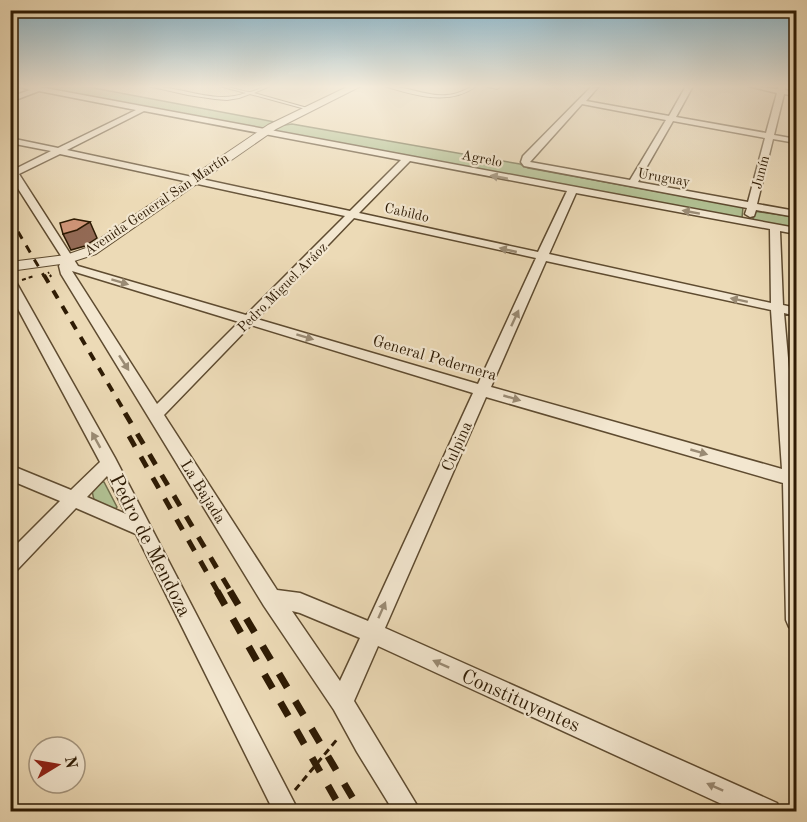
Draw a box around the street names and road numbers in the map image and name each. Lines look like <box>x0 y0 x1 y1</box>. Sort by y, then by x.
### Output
street label: Agrelo <box>460 148 503 170</box>
street label: Avenida General San Martín <box>82 151 232 258</box>
street label: Junín <box>750 154 772 190</box>
street label: Uruguay <box>636 166 692 190</box>
street label: Cabildo <box>383 201 430 225</box>
street label: Pedro Miguel Aráoz <box>235 240 330 335</box>
street label: General Pedernera <box>371 334 498 384</box>
street label: Culpina <box>440 419 476 474</box>
street label: La Bajada <box>177 458 228 527</box>
street label: Pedro de Mendoza <box>105 471 194 620</box>
street label: Constituyentes <box>458 667 582 737</box>

